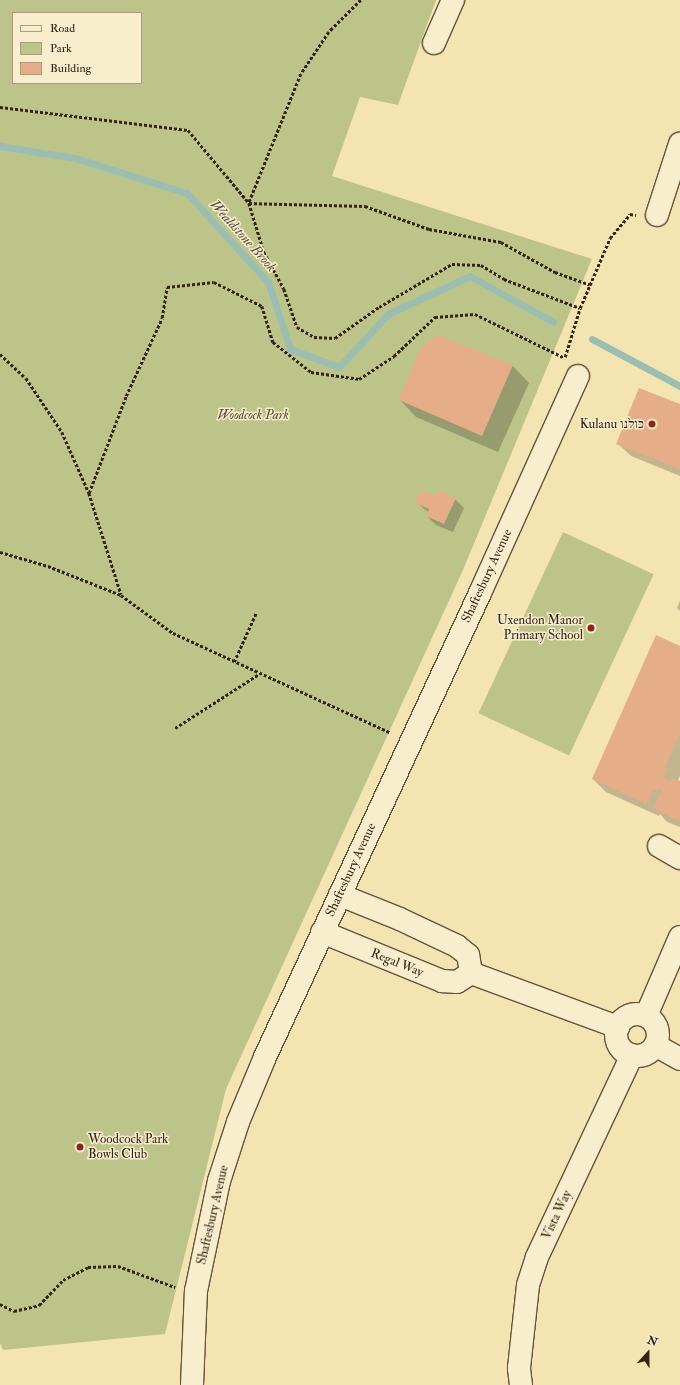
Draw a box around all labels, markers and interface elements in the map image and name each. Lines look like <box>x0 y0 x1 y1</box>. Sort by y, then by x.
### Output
legend <box>12 12 142 84</box>
text: Road <box>50 21 75 36</box>
text: Park <box>50 41 72 56</box>
text: Building <box>50 61 91 76</box>
water label: Wealdstone Brook <box>206 197 280 275</box>
park label: Woodcock Park <box>217 407 289 423</box>
place label: Kulanu כולנו <box>580 416 644 432</box>
marker: Kulanu כולנו <box>647 419 657 429</box>
street label: Shaftesbury Avenue <box>458 527 516 625</box>
place label: Uxendon Manor Primary School <box>497 613 583 644</box>
marker: Uxendon Manor Primary School <box>586 623 596 633</box>
street label: Shaftesbury Avenue <box>322 821 380 919</box>
street label: Regal Way <box>368 945 426 981</box>
place label: Woodcock Park Bowls Club <box>88 1132 168 1163</box>
marker: Woodcock Park Bowls Club <box>75 1142 85 1152</box>
street label: Shaftesbury Avenue <box>194 1164 232 1266</box>
street label: Vista Way <box>539 1188 575 1242</box>
north arrow <box>628 1333 668 1373</box>
text: N <box>646 1333 659 1349</box>

